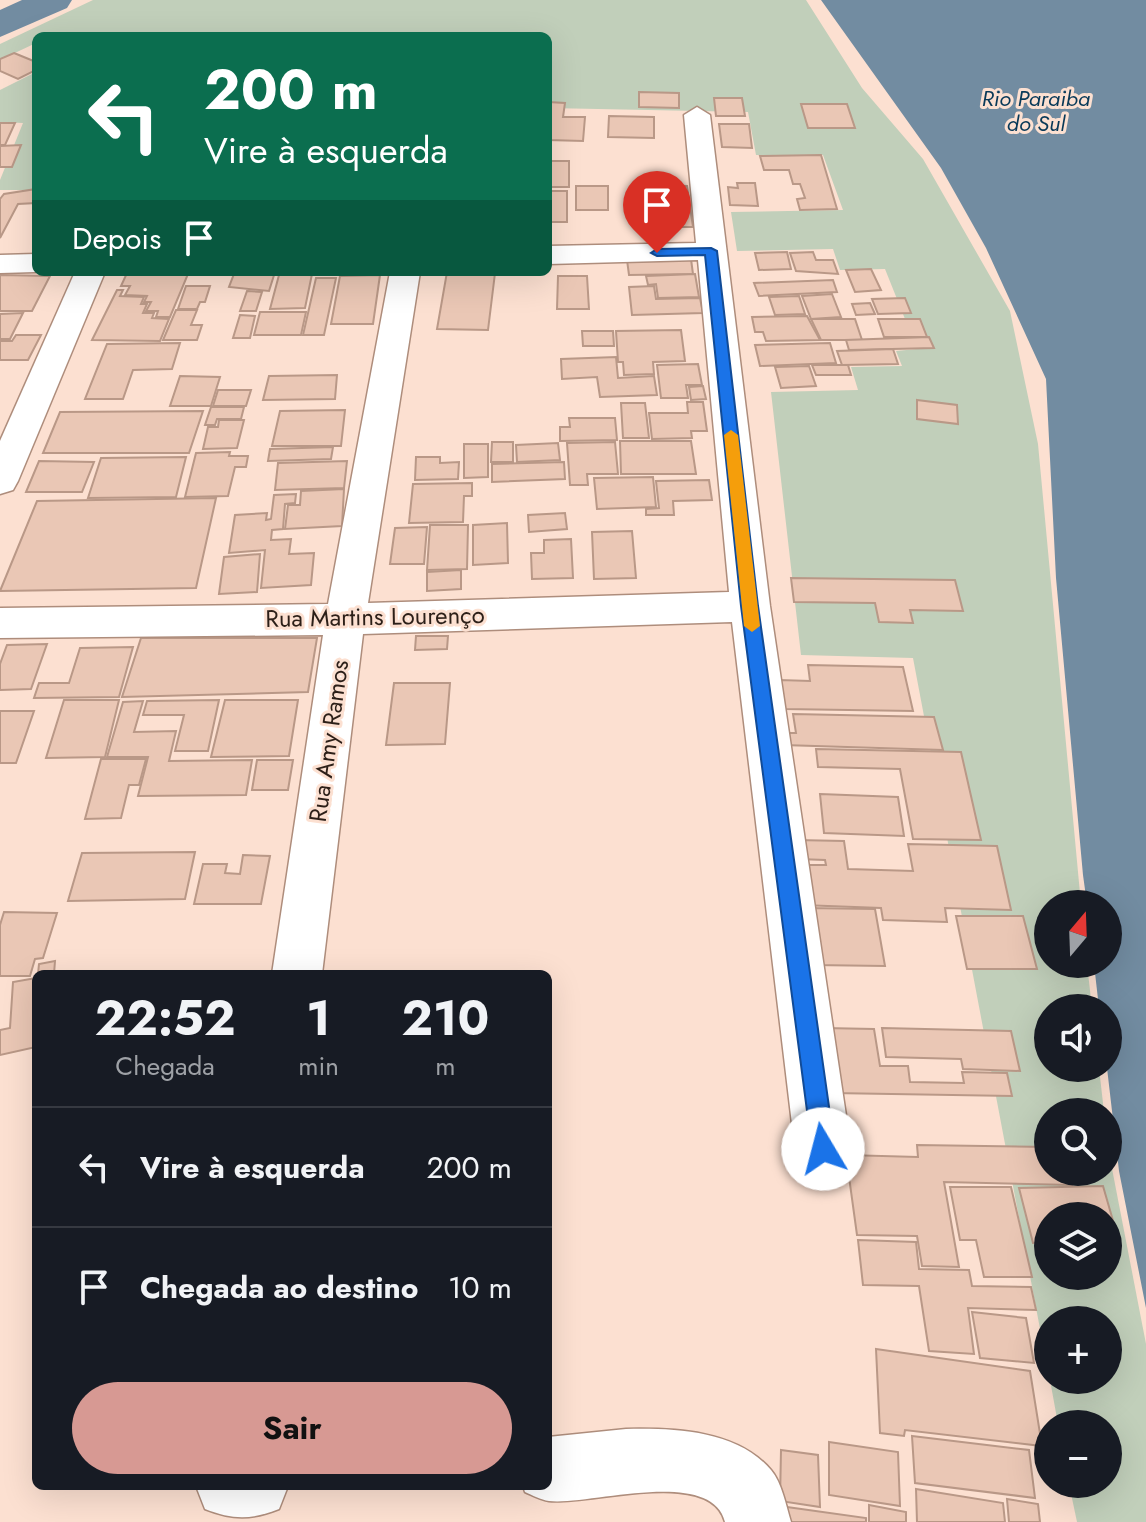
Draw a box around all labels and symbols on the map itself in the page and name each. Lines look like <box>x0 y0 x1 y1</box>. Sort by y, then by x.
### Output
water label: Rio Paraiba do Sul <box>982 82 1090 139</box>
pin <box>623 171 691 253</box>
street label: Rua Martins Lourenço <box>265 597 485 636</box>
street label: Rua Amy Ramos <box>300 658 357 824</box>
north arrow <box>1034 890 1122 978</box>
position arrow <box>781 1107 865 1191</box>

